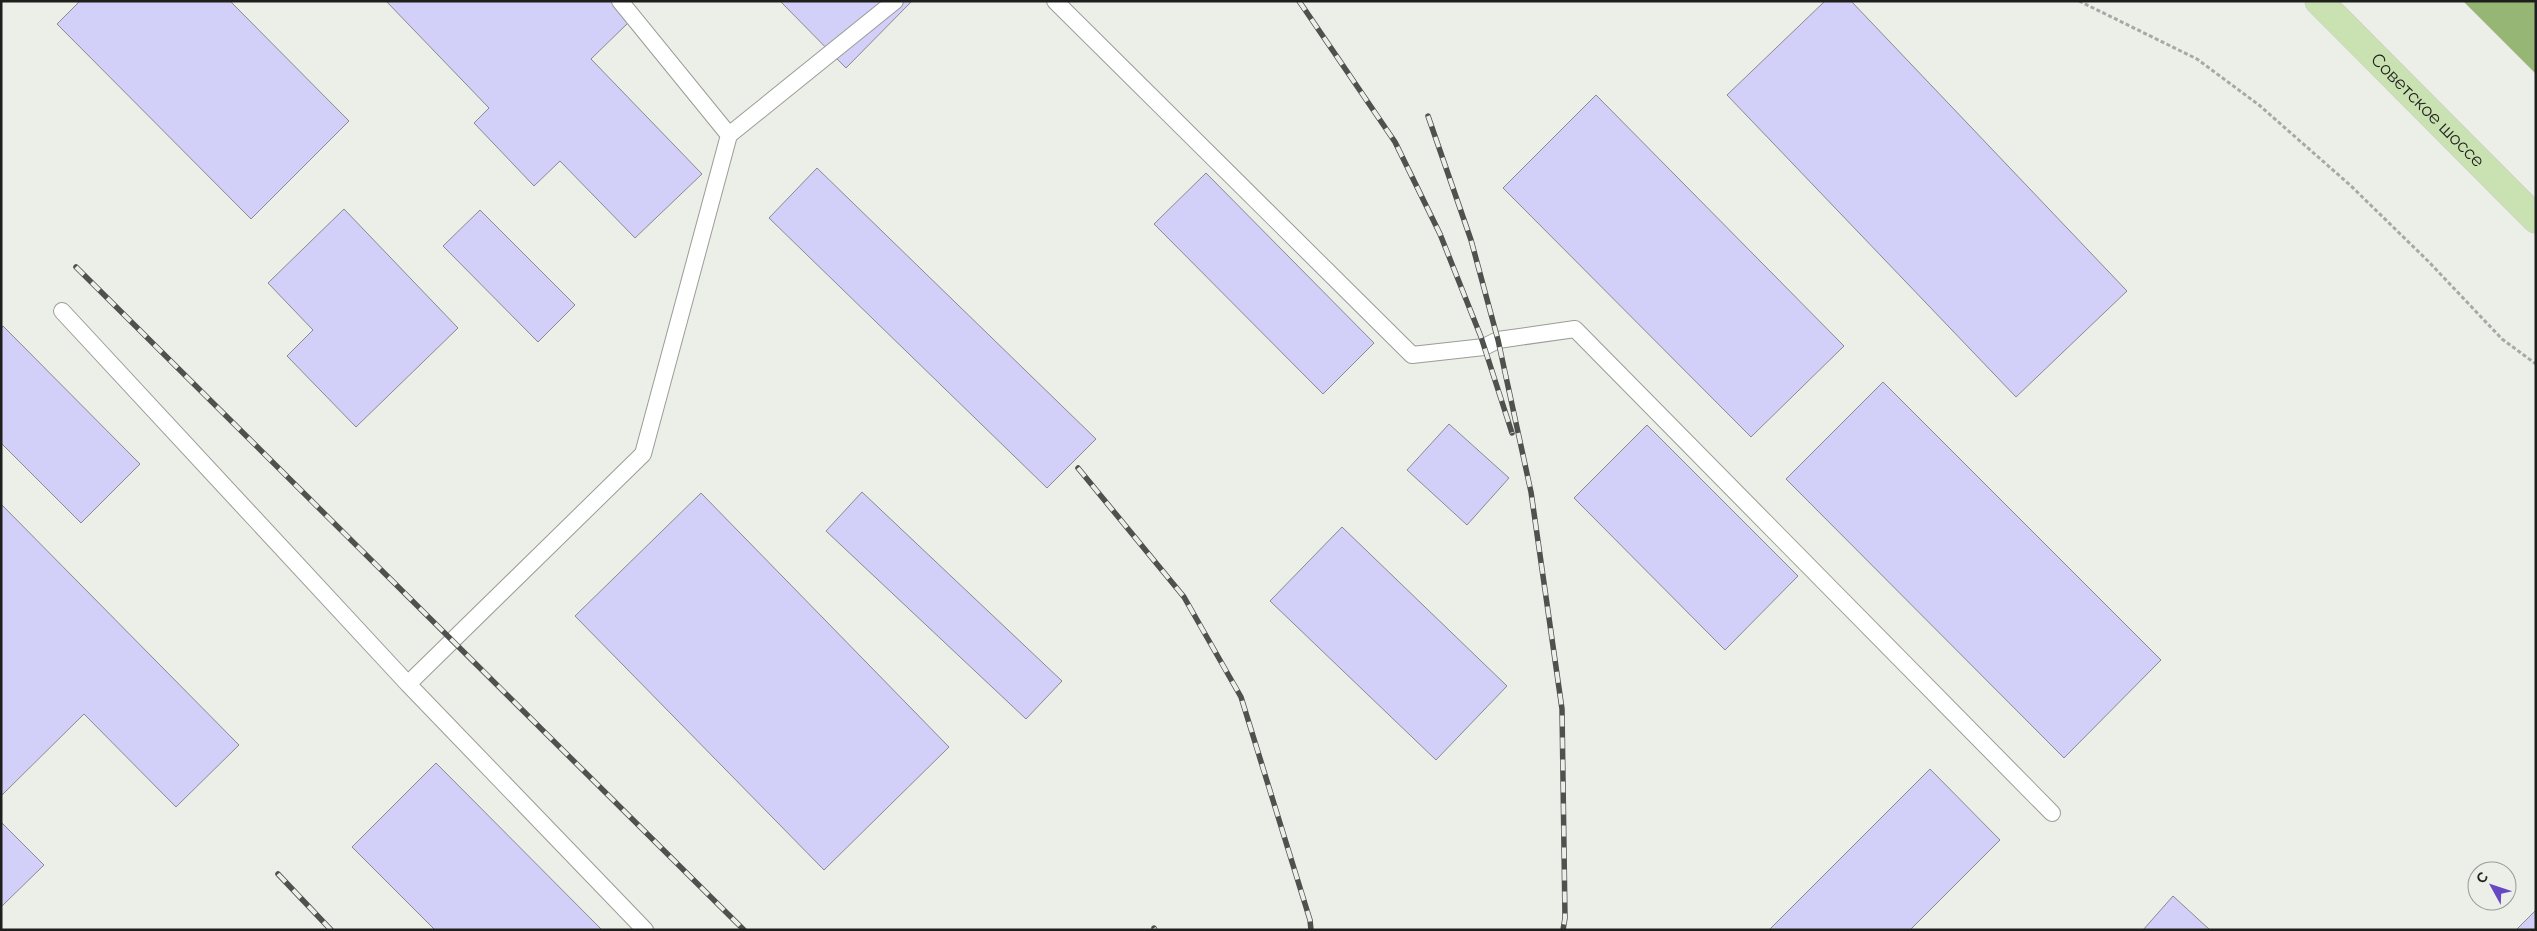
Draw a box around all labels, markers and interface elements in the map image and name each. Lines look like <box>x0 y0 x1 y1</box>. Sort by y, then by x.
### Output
street label: Советское шоссе <box>2367 49 2489 171</box>
north arrow <box>2467 861 2517 911</box>
text: С <box>2473 869 2492 886</box>

